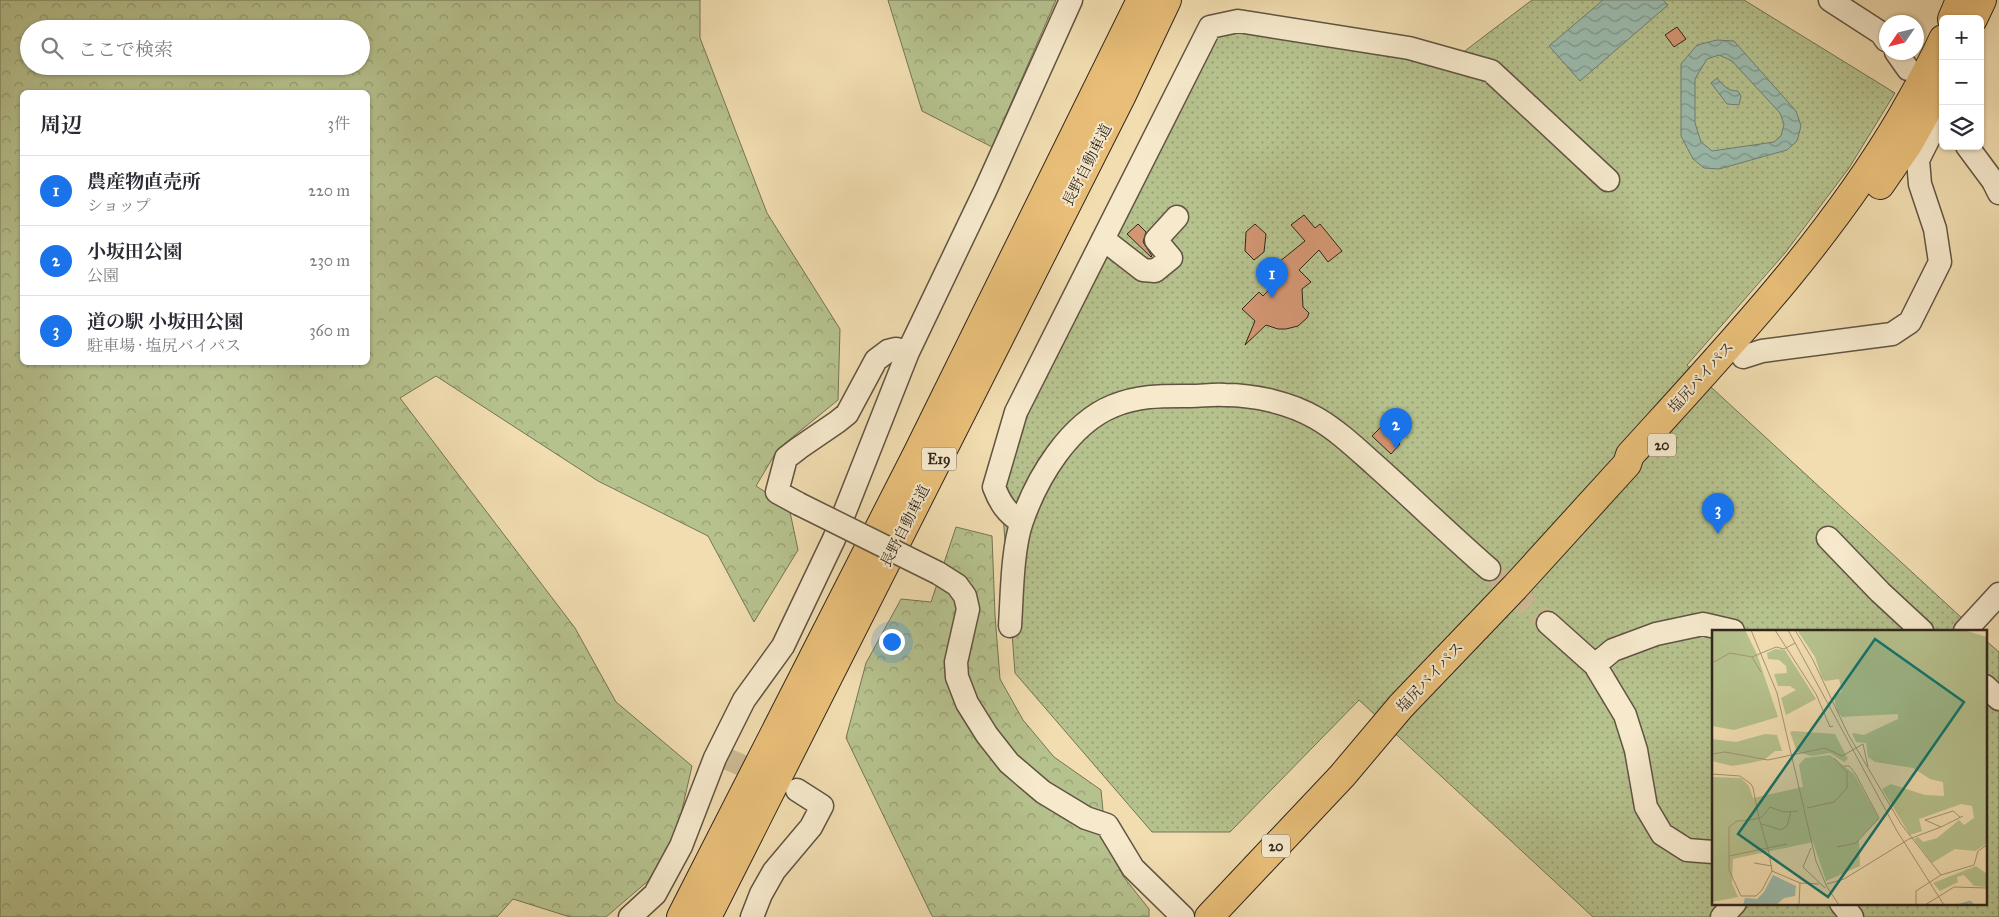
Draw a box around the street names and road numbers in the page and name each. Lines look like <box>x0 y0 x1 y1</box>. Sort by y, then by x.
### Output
street label: 長野自動車道 <box>1059 121 1115 209</box>
street label: 塩尻バイパス <box>1664 338 1738 416</box>
road number: 20 <box>1648 434 1676 456</box>
road number: E19 <box>922 448 956 470</box>
street label: 長野自動車道 <box>877 482 933 570</box>
street label: 塩尻バイパス <box>1393 638 1467 716</box>
road number: 20 <box>1262 834 1290 858</box>

